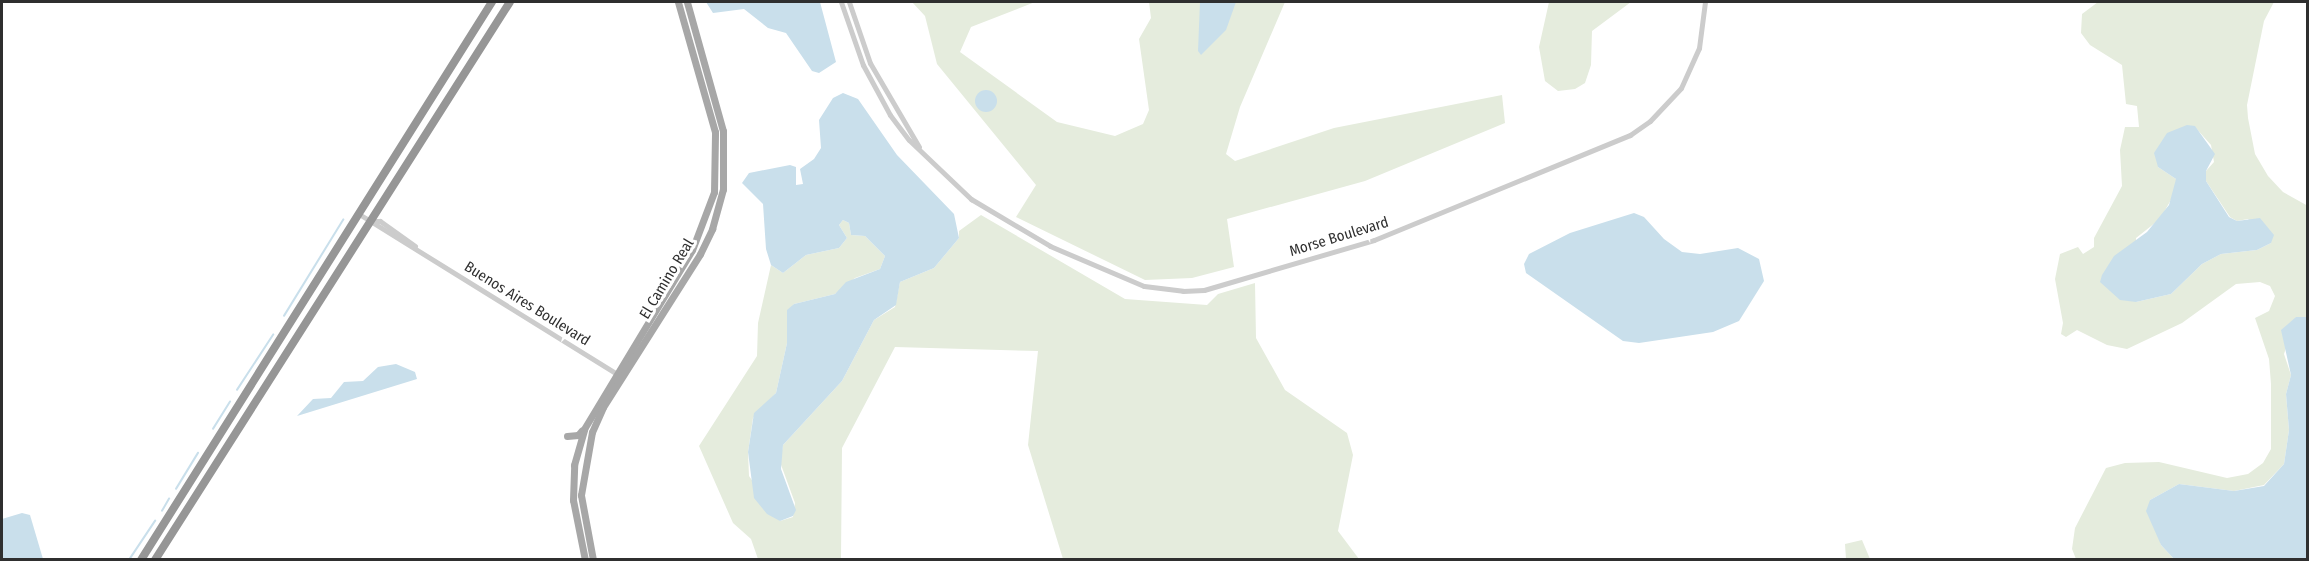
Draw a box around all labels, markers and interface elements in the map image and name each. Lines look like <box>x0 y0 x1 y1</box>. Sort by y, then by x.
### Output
street label: Morse Boulevard <box>1287 213 1391 261</box>
street label: El Camino Real <box>636 236 698 322</box>
street label: Buenos Aires Boulevard <box>461 258 593 350</box>

